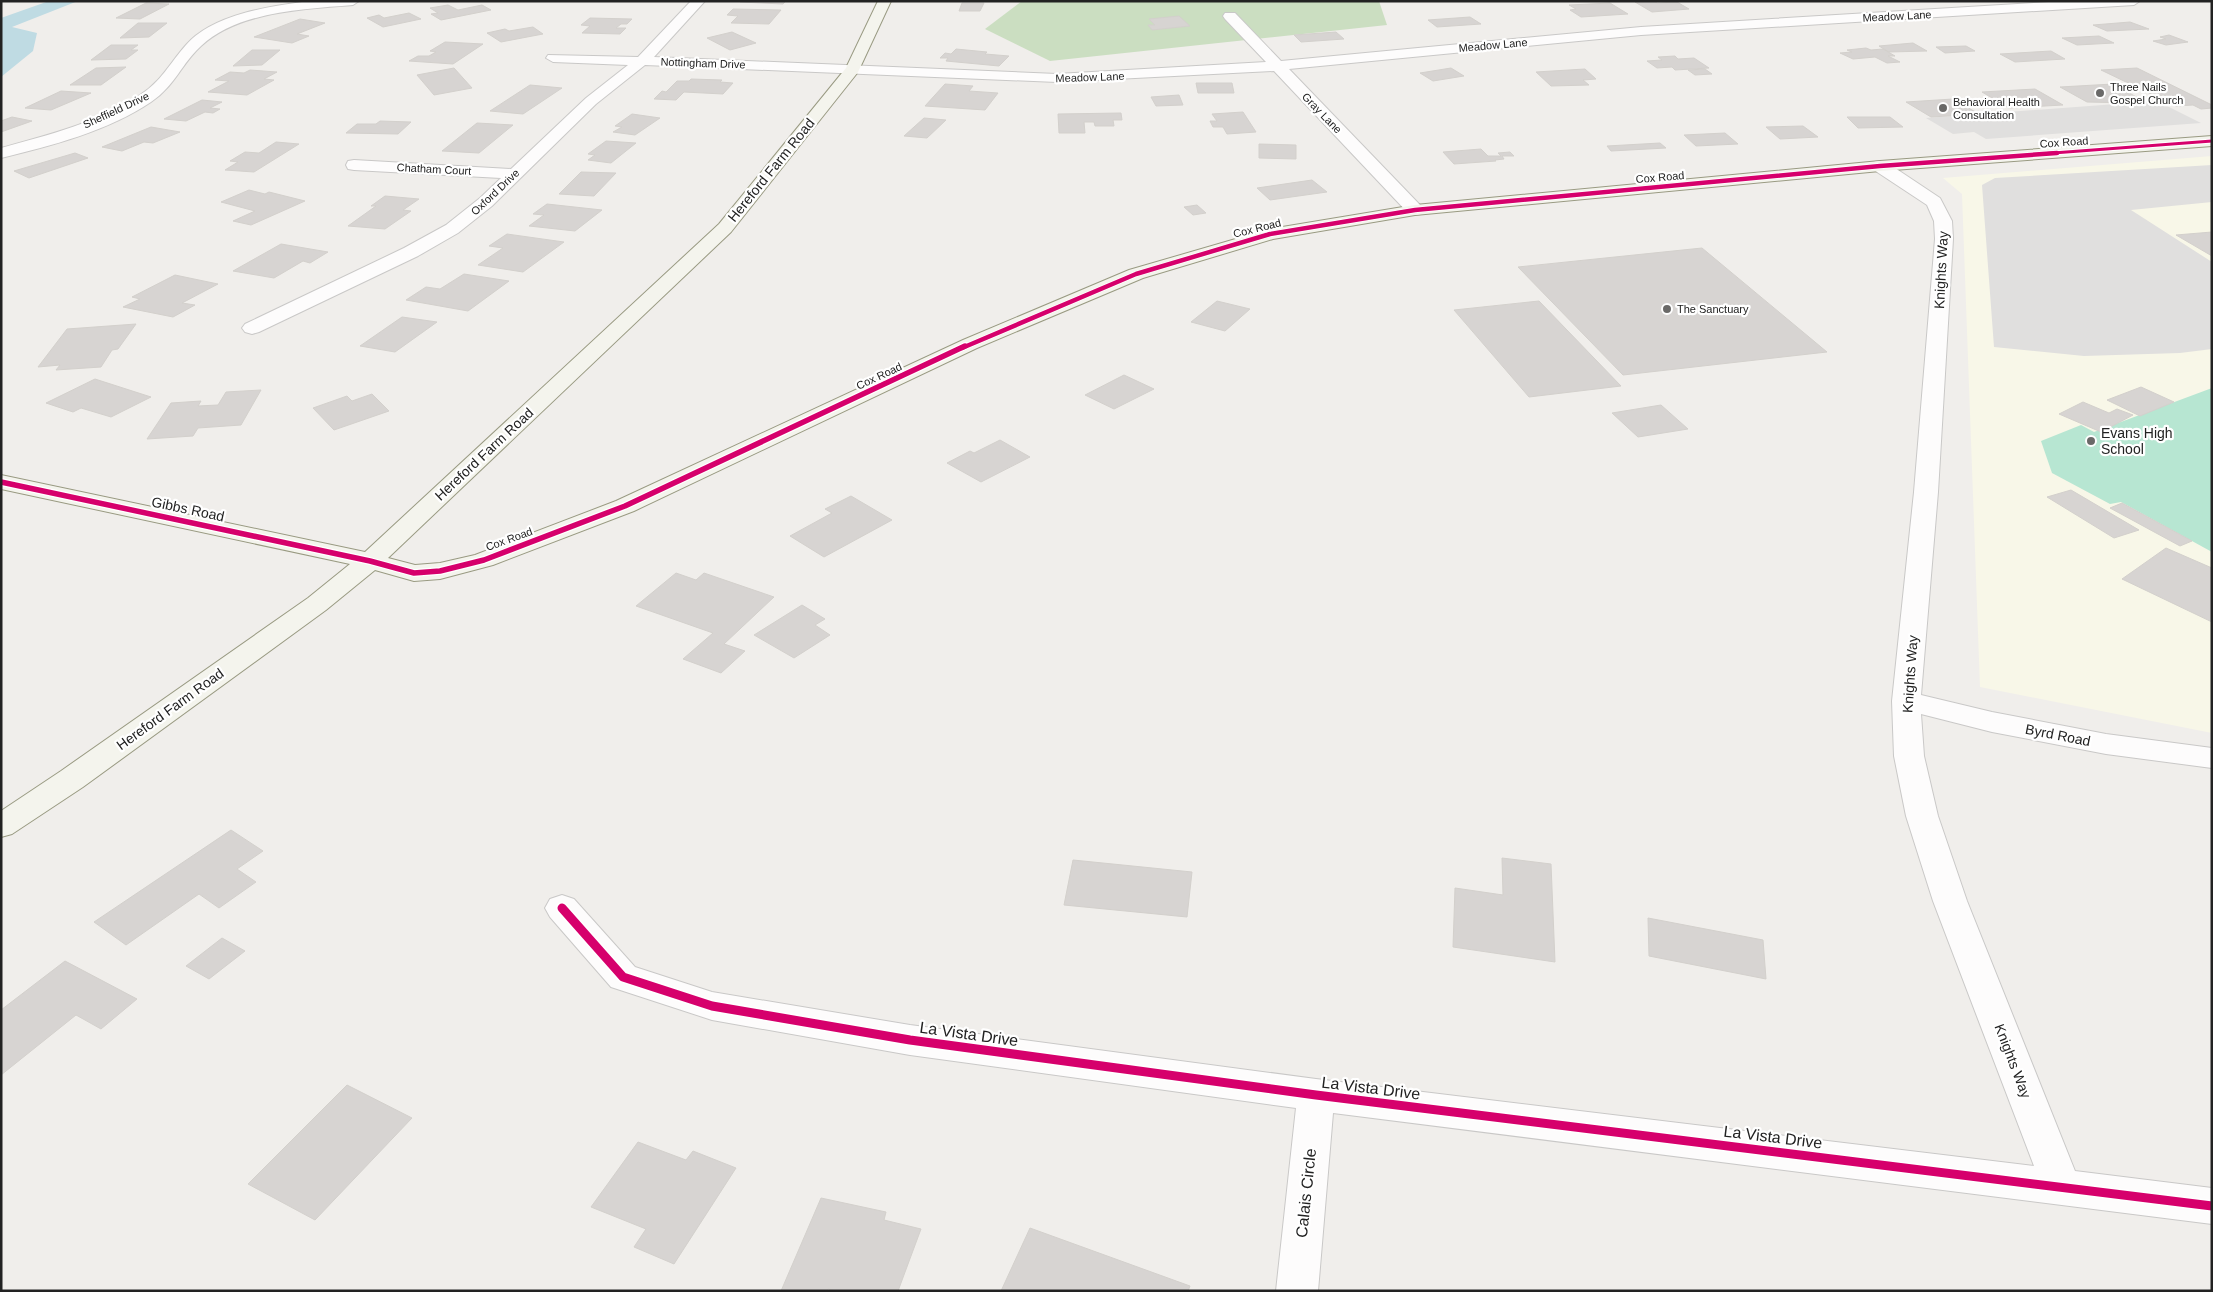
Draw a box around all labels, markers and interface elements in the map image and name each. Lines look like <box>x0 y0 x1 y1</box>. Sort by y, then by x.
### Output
street label: Meadow Lane <box>1862 8 1932 24</box>
street label: Meadow Lane <box>1458 36 1528 54</box>
street label: Nottingham Drive <box>660 56 746 70</box>
street label: Meadow Lane <box>1055 70 1125 84</box>
place label: Three Nails Gospel Church <box>2110 81 2183 106</box>
marker: Three Nails Gospel Church <box>2094 87 2106 99</box>
street label: Sheffield Drive <box>81 89 151 131</box>
street label: Gray Lane <box>1300 90 1344 136</box>
place label: Behavioral Health Consultation <box>1953 96 2040 121</box>
marker: Behavioral Health Consultation <box>1937 102 1949 114</box>
street label: Hereford Farm Road <box>724 115 818 225</box>
street label: Cox Road <box>2039 134 2089 150</box>
street label: Chatham Court <box>396 161 472 177</box>
street label: Oxford Drive <box>468 167 522 217</box>
street label: Cox Road <box>1635 169 1685 185</box>
street label: Cox Road <box>1232 216 1282 240</box>
street label: Knights Way <box>1931 231 1951 309</box>
marker: The Sanctuary <box>1661 303 1673 315</box>
place label: The Sanctuary <box>1677 303 1749 315</box>
street label: Cox Road <box>854 360 904 392</box>
street label: Hereford Farm Road <box>432 404 536 504</box>
place label: Evans High School <box>2101 425 2173 457</box>
marker: Evans High School <box>2085 435 2097 447</box>
street label: Gibbs Road <box>150 493 226 525</box>
street label: Cox Road <box>484 525 534 553</box>
street label: Knights Way <box>1899 634 1921 714</box>
street label: Hereford Farm Road <box>113 665 227 753</box>
street label: Byrd Road <box>2024 721 2092 749</box>
street label: La Vista Drive <box>919 1019 1019 1049</box>
street label: Knights Way <box>1992 1022 2034 1100</box>
street label: La Vista Drive <box>1321 1074 1421 1102</box>
street label: La Vista Drive <box>1723 1123 1823 1151</box>
street label: Calais Circle <box>1293 1147 1319 1239</box>

